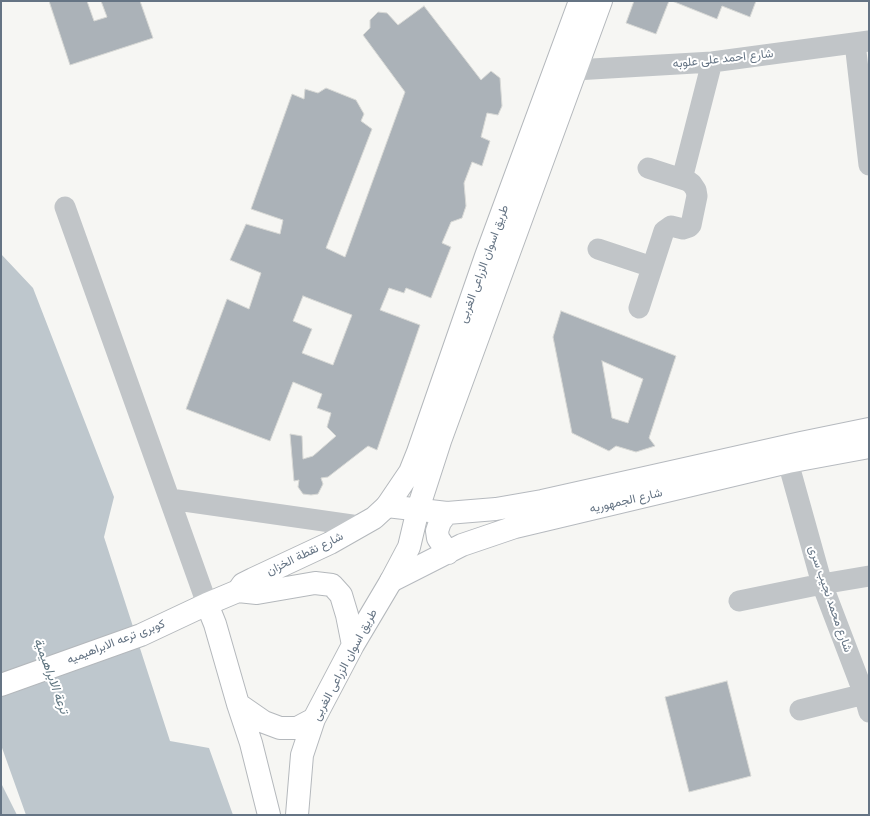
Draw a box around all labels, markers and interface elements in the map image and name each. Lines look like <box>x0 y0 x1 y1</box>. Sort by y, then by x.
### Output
street label: شارع احمد على علوبه <box>672 47 774 71</box>
street label: طريق اسوان الزراعى الغربى <box>456 203 512 325</box>
street label: شارع الجمهوريه <box>588 486 664 516</box>
street label: شارع نقطة الخزان <box>264 529 346 579</box>
street label: شارع محمد نجيب سرى <box>805 544 855 654</box>
street label: طريق اسوان الزراعى الغربى <box>309 607 381 723</box>
street label: كوبرى ترعه الابراهيميه <box>65 617 167 667</box>
water label: ترعة الابراهيمية <box>30 636 72 716</box>

